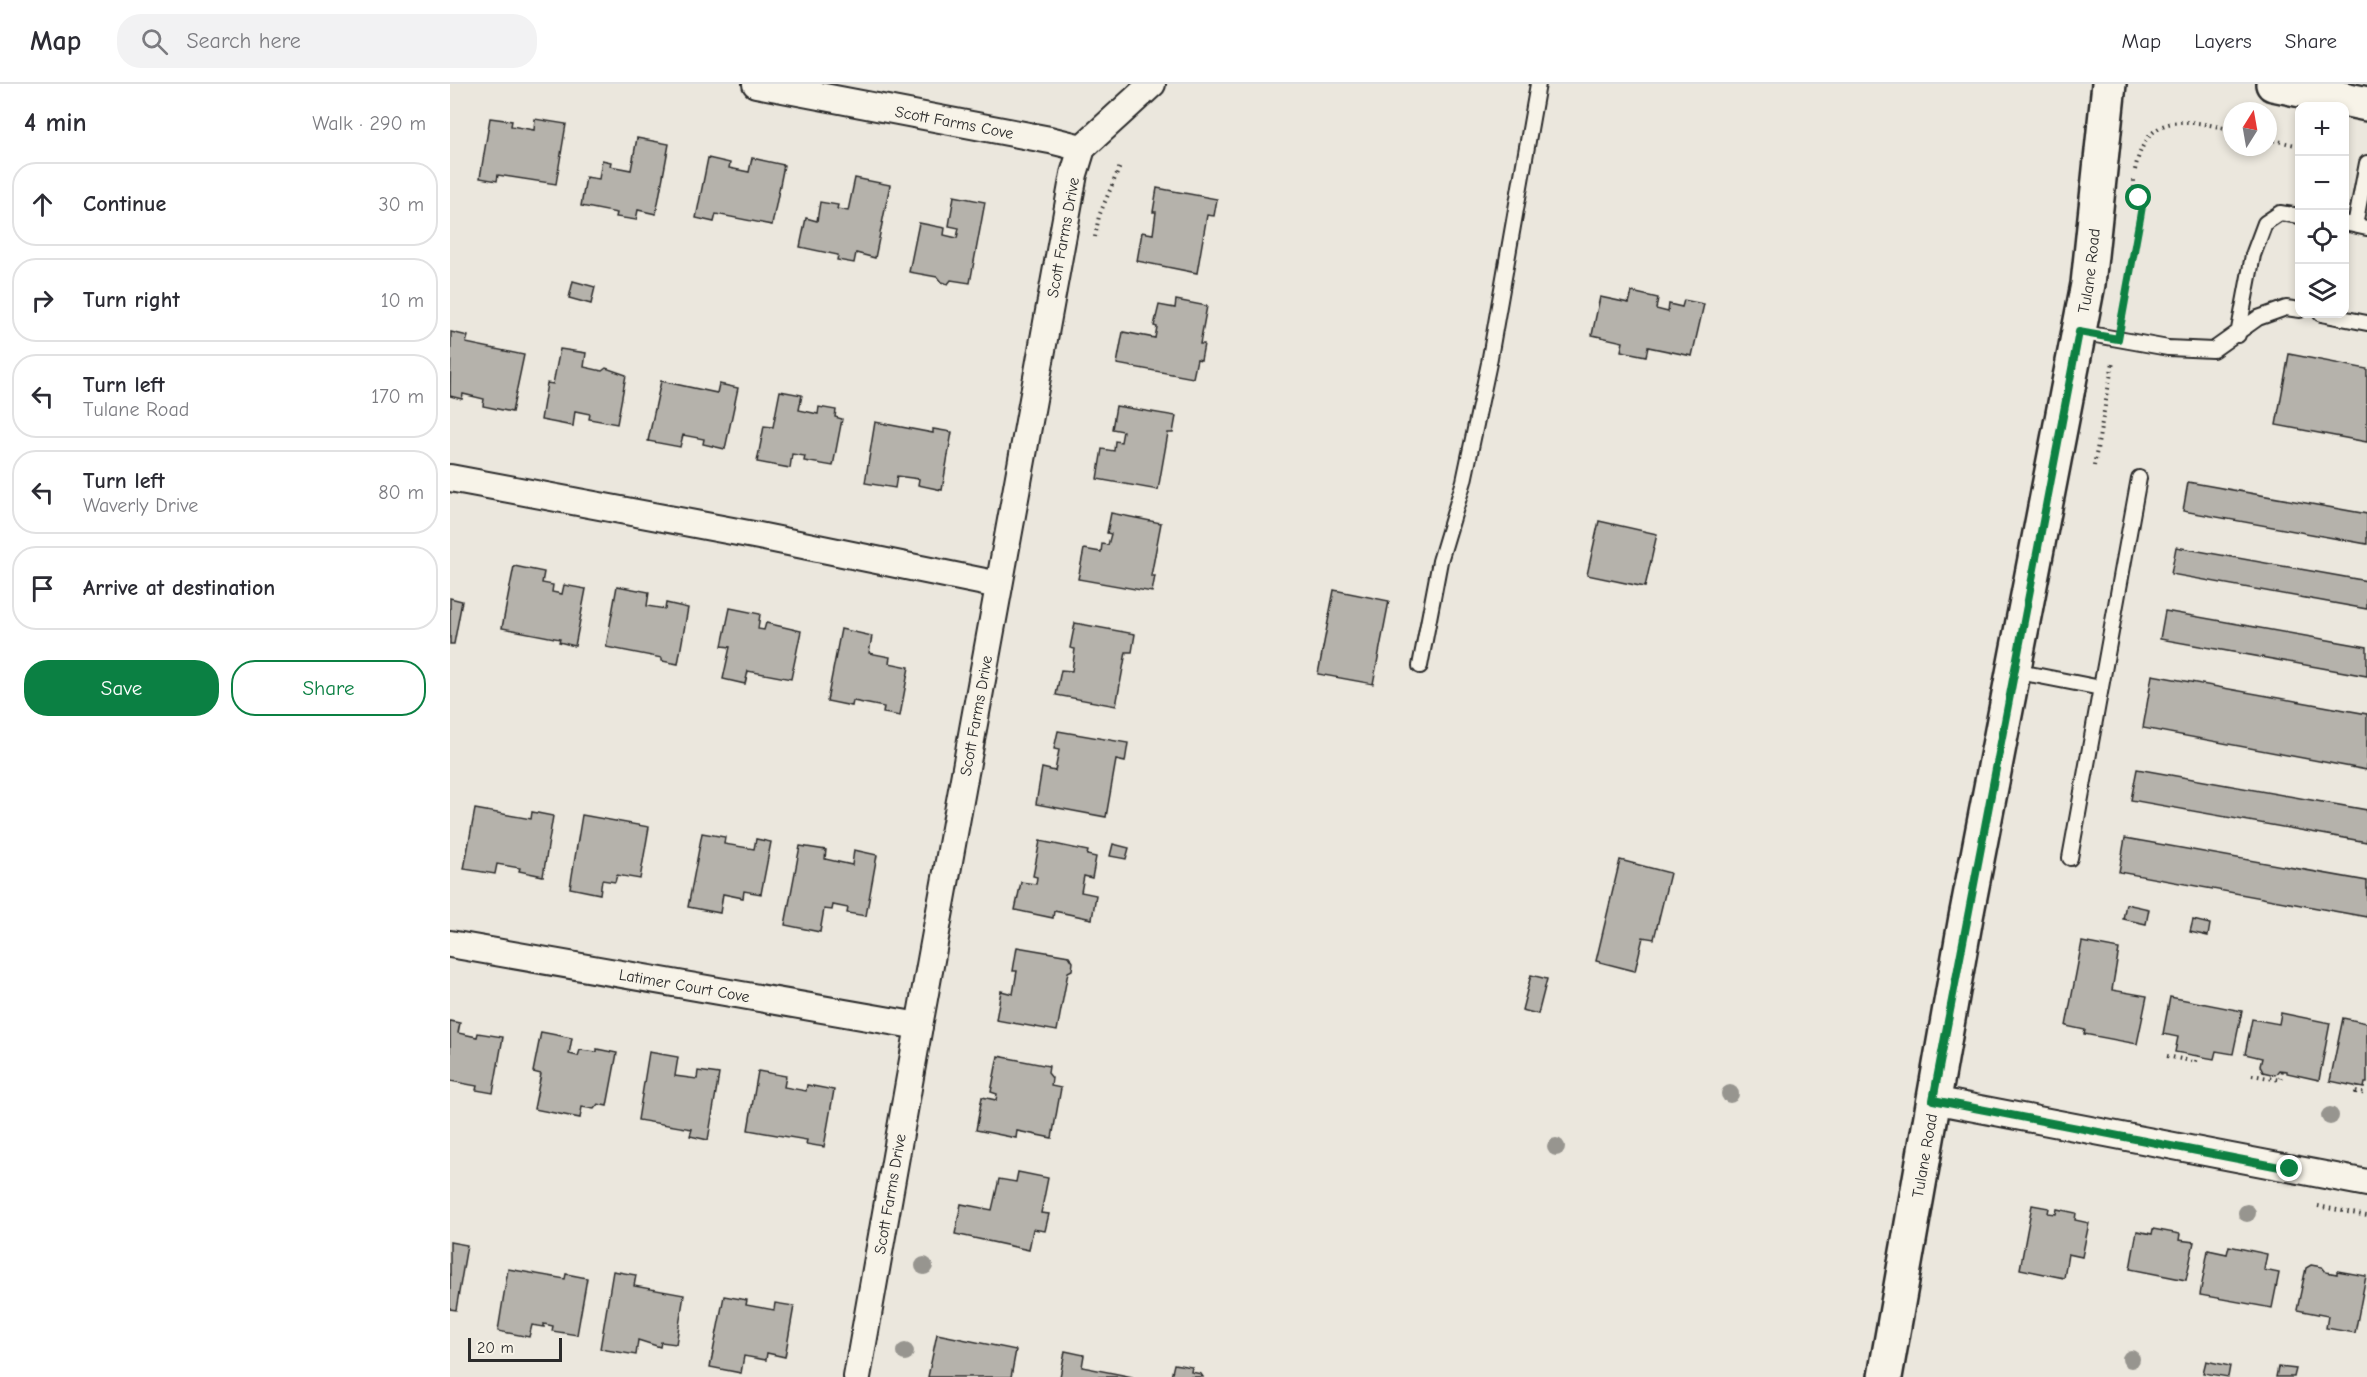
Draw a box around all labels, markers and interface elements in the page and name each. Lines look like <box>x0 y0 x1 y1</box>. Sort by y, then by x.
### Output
search box <box>117 14 537 68</box>
text: Map <box>30 25 81 57</box>
icon: search <box>138 25 171 58</box>
text: Search here <box>186 28 301 54</box>
text: Map <box>2122 29 2161 53</box>
text: Layers <box>2194 29 2252 53</box>
text: Share <box>2285 29 2337 53</box>
north arrow <box>2223 102 2277 156</box>
map controls <box>2295 102 2349 318</box>
button: + <box>2295 102 2349 156</box>
street label: Scott Farms Cove <box>894 103 1015 143</box>
text: 4 min <box>24 108 87 138</box>
text: Walk · 290 m <box>312 112 426 135</box>
button: − <box>2295 156 2349 210</box>
street label: Scott Farms Drive <box>1044 176 1083 299</box>
route start <box>2125 184 2151 210</box>
icon: ahead <box>26 188 59 221</box>
text: Continue <box>83 191 166 217</box>
text: 30 m <box>378 193 424 216</box>
button: locate <box>2295 210 2349 264</box>
street label: Tulane Road <box>2075 228 2104 315</box>
button: layers <box>2295 264 2349 318</box>
icon: right <box>26 284 59 317</box>
text: Turn right <box>83 287 180 313</box>
text: 10 m <box>381 289 424 312</box>
text: Turn left <box>83 372 165 398</box>
icon: left <box>26 380 59 413</box>
text: 170 m <box>371 385 424 408</box>
text: Tulane Road <box>83 398 189 421</box>
text: Turn left <box>83 468 165 494</box>
icon: left <box>26 476 59 509</box>
text: 80 m <box>378 481 424 504</box>
text: Waverly Drive <box>83 494 198 517</box>
icon: arrive <box>26 572 59 605</box>
text: Arrive at destination <box>83 575 275 601</box>
street label: Scott Farms Drive <box>957 654 996 777</box>
button: Save <box>24 660 219 716</box>
button: Share <box>231 660 426 716</box>
street label: Latimer Court Cove <box>617 966 751 1006</box>
street label: Tulane Road <box>1909 1112 1941 1199</box>
street label: Scott Farms Drive <box>871 1132 910 1256</box>
route end <box>2276 1155 2302 1181</box>
scale bar <box>468 1335 562 1362</box>
text: 20 m <box>477 1339 514 1357</box>

